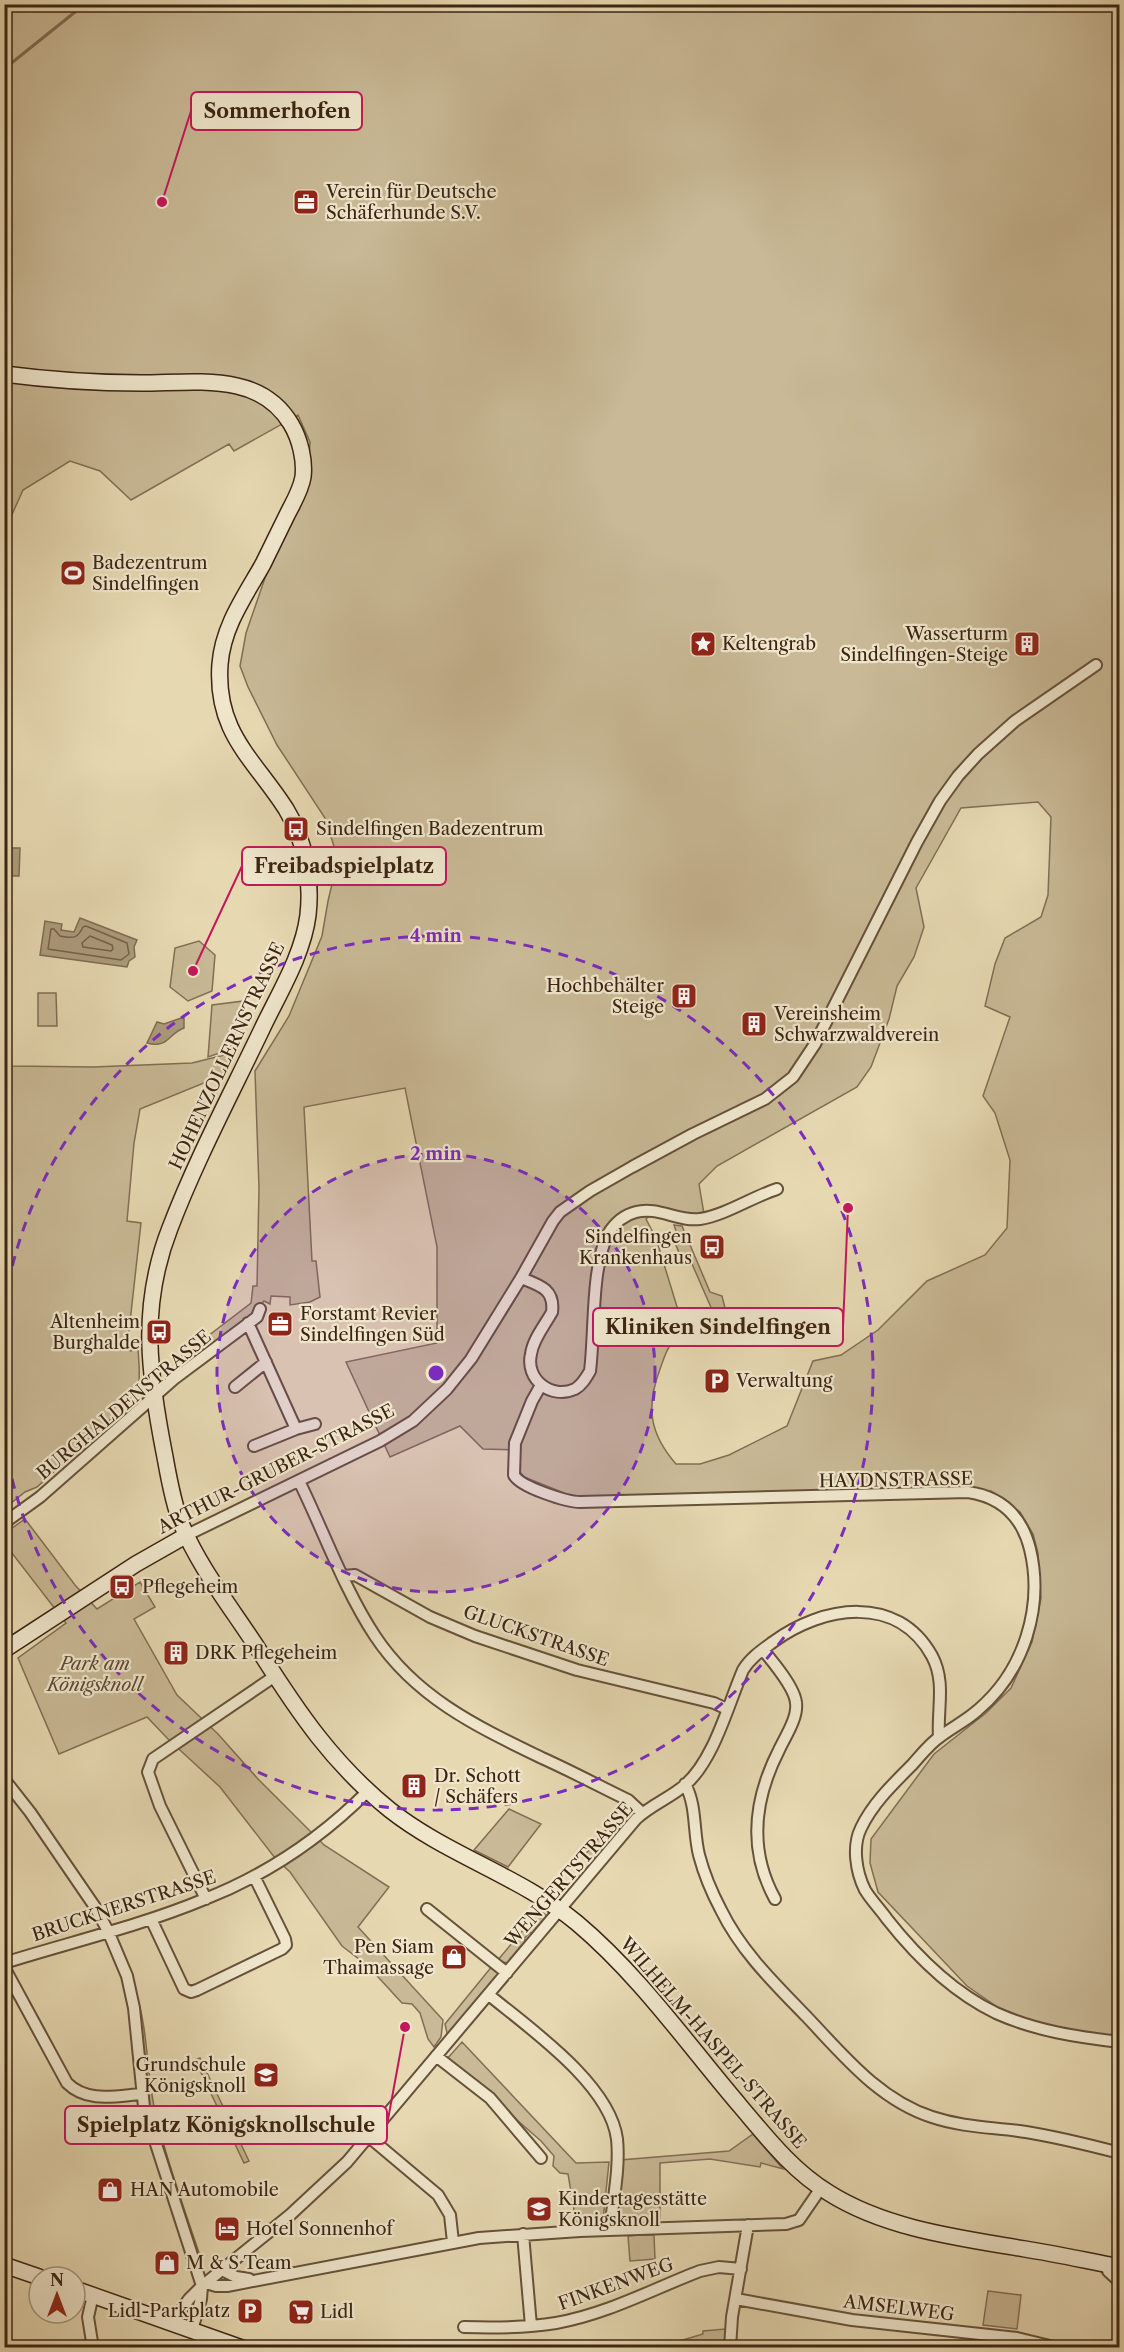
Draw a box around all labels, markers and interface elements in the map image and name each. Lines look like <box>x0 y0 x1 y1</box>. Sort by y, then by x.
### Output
callout: Sommerhofen <box>191 92 362 130</box>
text: Sommerhofen <box>203 99 351 123</box>
place label: Verein für Deutsche Schäferhunde S.V. <box>325 181 496 224</box>
office icon: Verein für Deutsche Schäferhunde S.V. <box>291 187 321 217</box>
place label: Badezentrum Sindelfingen <box>92 552 208 595</box>
sports icon: Badezentrum Sindelfingen <box>58 558 88 588</box>
place label: Wasserturm Sindelfingen-Steige <box>840 623 1008 666</box>
place icon: Keltengrab <box>688 629 718 659</box>
building icon: Wasserturm Sindelfingen-Steige <box>1012 629 1042 659</box>
place label: Keltengrab <box>722 633 816 655</box>
bus stop icon: Sindelfingen Badezentrum <box>281 814 311 844</box>
place label: Sindelfingen Badezentrum <box>316 818 544 840</box>
callout: Freibadspielplatz <box>242 847 446 885</box>
text: Freibadspielplatz <box>254 854 434 878</box>
text: 4 min <box>410 925 463 947</box>
street label: HOHENZOLLERNSTRASSE <box>165 939 289 1173</box>
place label: Hochbehälter Steige <box>546 975 664 1018</box>
building icon: Hochbehälter Steige <box>669 981 699 1011</box>
place label: Vereinsheim Schwarzwaldverein <box>773 1003 939 1046</box>
building icon: Vereinsheim Schwarzwaldverein <box>739 1009 769 1039</box>
text: 2 min <box>410 1143 463 1165</box>
place label: Sindelfingen Krankenhaus <box>579 1226 692 1269</box>
bus stop icon: Sindelfingen Krankenhaus <box>697 1232 727 1262</box>
place label: Forstamt Revier Sindelfingen Süd <box>300 1303 445 1346</box>
callout: Kliniken Sindelfingen <box>593 1308 843 1346</box>
office icon: Forstamt Revier Sindelfingen Süd <box>265 1309 295 1339</box>
place label: Altenheim Burghalde <box>49 1311 140 1354</box>
text: Kliniken Sindelfingen <box>605 1315 831 1339</box>
bus stop icon: Altenheim Burghalde <box>144 1317 174 1347</box>
street label: BURGHALDENSTRASSE <box>32 1326 216 1484</box>
centre of rings <box>426 1363 446 1383</box>
parking icon: Verwaltung <box>702 1366 732 1396</box>
place label: Verwaltung <box>735 1370 833 1392</box>
street label: ARTHUR-GRUBER-STRASSE <box>153 1400 398 1539</box>
street label: HAYDNSTRASSE <box>819 1468 973 1492</box>
bus stop icon: Pflegeheim <box>107 1572 137 1602</box>
place label: Pflegeheim <box>142 1576 239 1598</box>
street label: GLUCKSTRASSE <box>460 1601 612 1671</box>
building icon: DRK Pflegeheim <box>161 1638 191 1668</box>
place label: DRK Pflegeheim <box>195 1642 338 1664</box>
park label: Park am Königsknoll <box>45 1653 145 1696</box>
place label: Dr. Schott / Schäfers <box>434 1765 521 1808</box>
building icon: Dr. Schott / Schäfers <box>399 1771 429 1801</box>
street label: WENGERTSTRASSE <box>499 1798 638 1953</box>
street label: BRUCKNERSTRASSE <box>29 1866 219 1946</box>
street label: WILHELM-HASPEL-STRASSE <box>615 1932 811 2153</box>
place label: Pen Siam Thaimassage <box>323 1936 434 1979</box>
shop icon: Pen Siam Thaimassage <box>439 1942 469 1972</box>
place label: Grundschule Königsknoll <box>136 2054 246 2097</box>
school or university icon: Grundschule Königsknoll <box>251 2060 281 2090</box>
callout: Spielplatz Königsknollschule <box>65 2106 387 2144</box>
text: Spielplatz Königsknollschule <box>77 2113 375 2137</box>
shop icon: HAN Automobile <box>95 2175 125 2205</box>
place label: HAN Automobile <box>130 2179 279 2201</box>
place label: Kindertagesstätte Königsknoll <box>558 2188 707 2231</box>
school or university icon: Kindertagesstätte Königsknoll <box>524 2194 554 2224</box>
hotel icon: Hotel Sonnenhof <box>212 2214 242 2244</box>
place label: Hotel Sonnenhof <box>246 2218 396 2240</box>
shop icon: M & S Team <box>152 2248 182 2278</box>
place label: M & S Team <box>186 2252 292 2274</box>
street label: FINKENWEG <box>555 2253 677 2315</box>
north arrow <box>27 2265 87 2325</box>
text: N <box>50 2270 64 2290</box>
street label: AMSELWEG <box>841 2290 956 2326</box>
parking icon: Lidl-Parkplatz <box>235 2296 265 2326</box>
supermarket icon: Lidl <box>286 2297 316 2327</box>
place label: Lidl-Parkplatz <box>108 2300 230 2322</box>
place label: Lidl <box>320 2301 354 2323</box>

